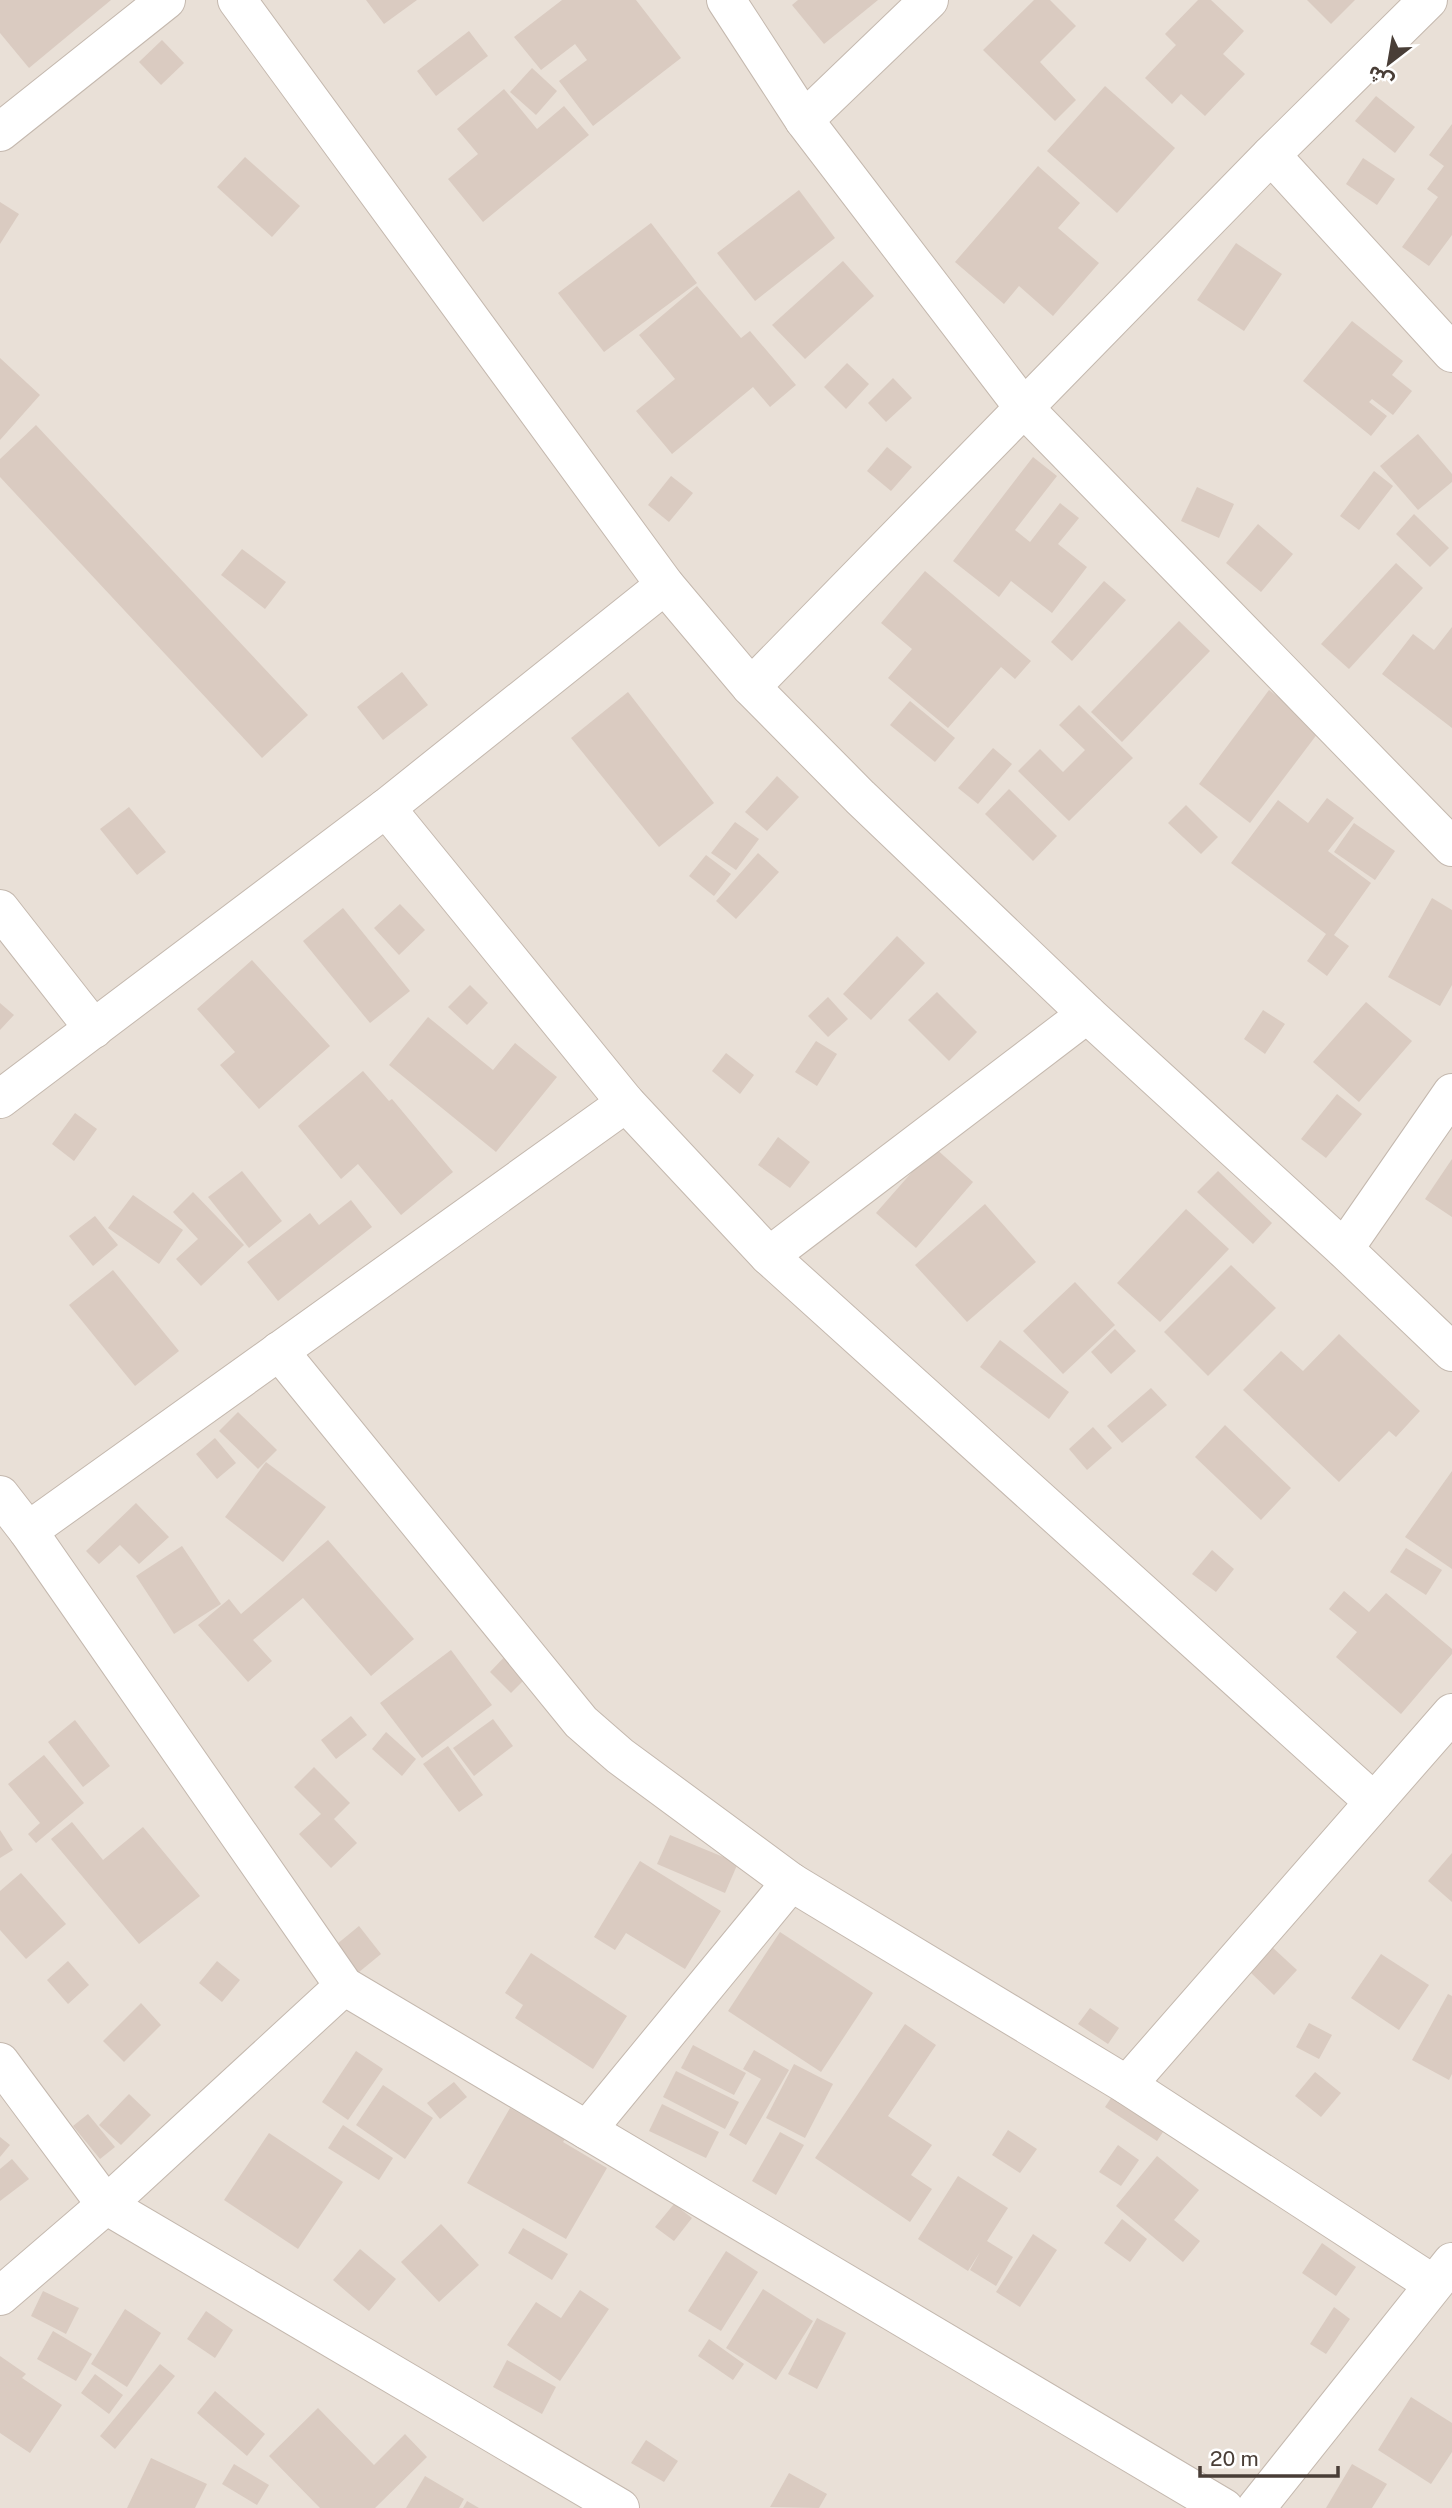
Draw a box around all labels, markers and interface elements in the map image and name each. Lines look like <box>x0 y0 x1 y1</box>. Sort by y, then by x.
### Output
north arrow <box>1354 28 1424 98</box>
text: ش <box>1363 61 1397 94</box>
scale bar <box>1200 2434 1338 2478</box>
text: 20 m <box>1210 2446 1259 2471</box>

